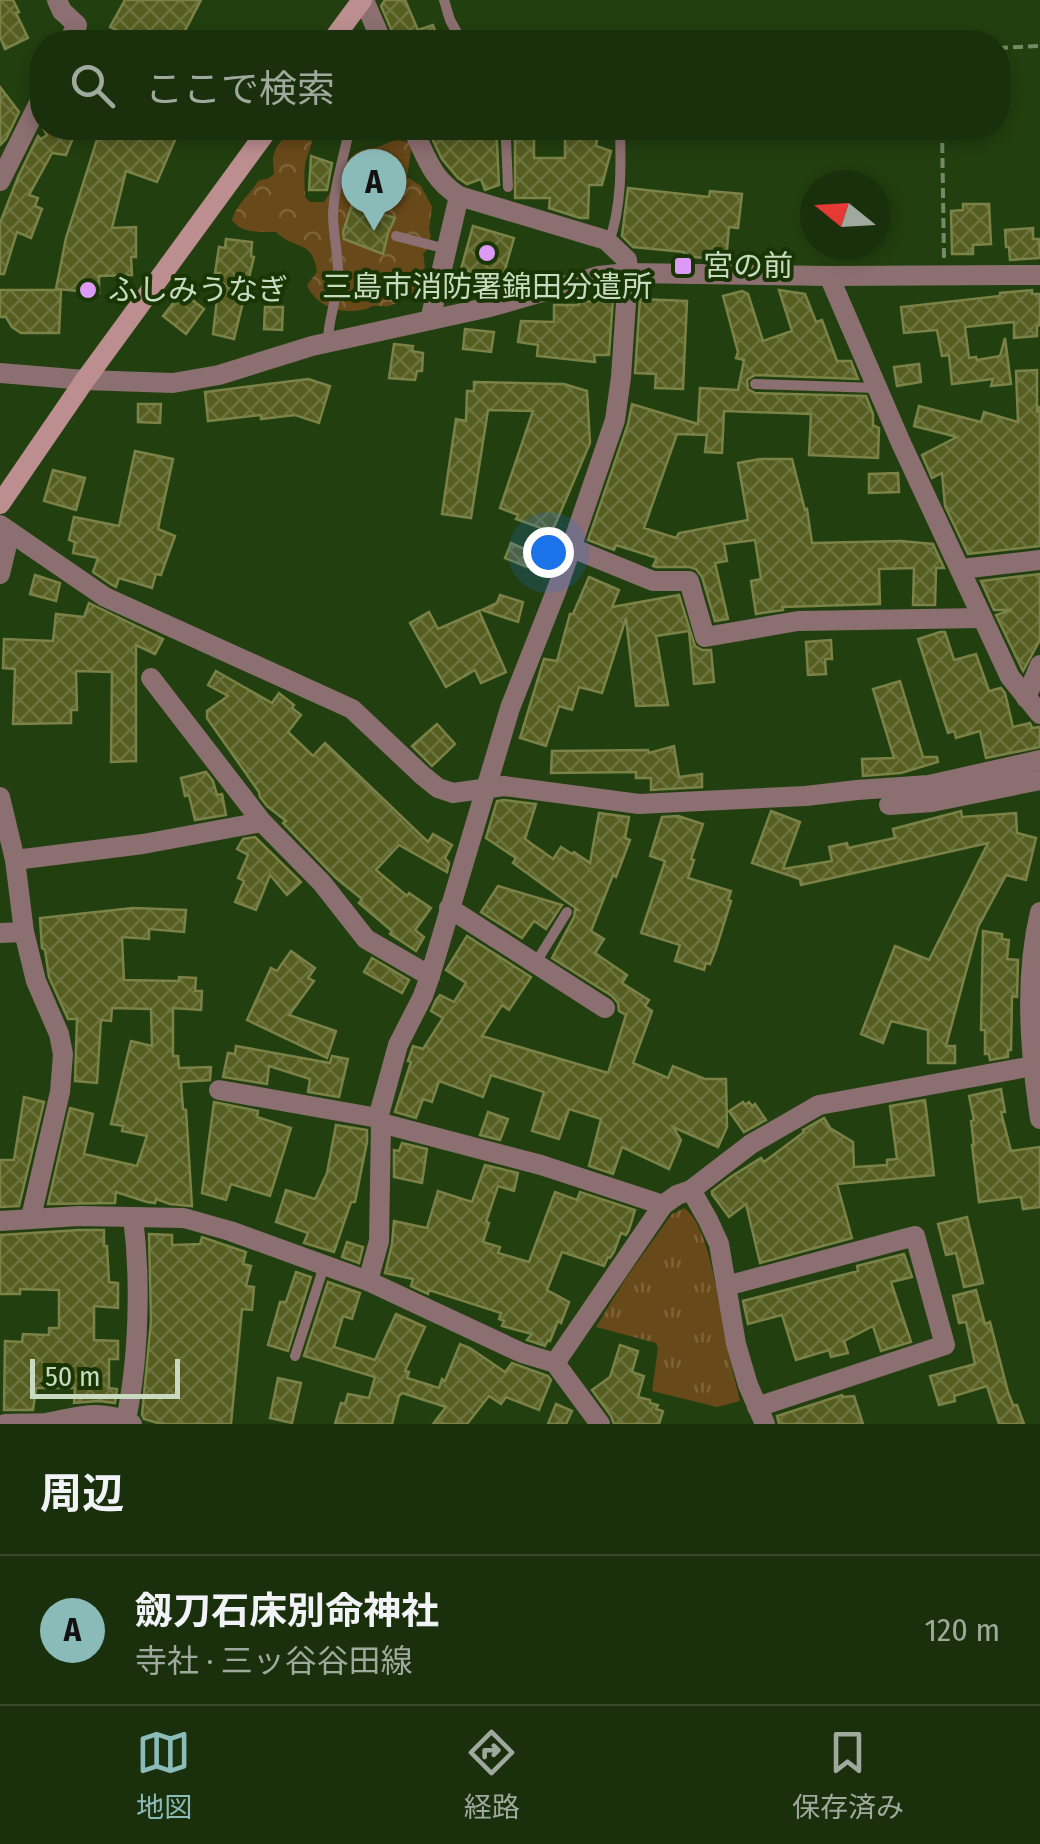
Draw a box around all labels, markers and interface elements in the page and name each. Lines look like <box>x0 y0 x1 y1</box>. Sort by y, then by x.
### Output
search box <box>30 30 1010 140</box>
icon: search <box>65 58 120 113</box>
text: ここで検索 <box>145 66 335 112</box>
pin: A <box>342 148 406 231</box>
north arrow <box>800 170 890 260</box>
marker: 三島市消防署錦田分遣所 <box>476 242 498 264</box>
place label: 宮の前 <box>703 248 793 284</box>
marker: 宮の前 <box>672 255 694 277</box>
place label: 三島市消防署錦田分遣所 <box>322 269 652 305</box>
place label: ふしみうなぎ <box>108 272 288 308</box>
marker: ふしみうなぎ <box>77 279 99 301</box>
your location <box>523 527 574 578</box>
scale bar <box>30 1354 180 1398</box>
text: 50 m <box>45 1360 101 1393</box>
text: 周辺 <box>40 1469 124 1519</box>
text: 劔刀石床別命神社 <box>135 1588 439 1634</box>
text: A <box>64 1611 81 1649</box>
text: 120 m <box>925 1611 1000 1649</box>
text: 寺社 · 三ッ谷谷田線 <box>135 1642 413 1680</box>
tab: 地図 <box>136 1725 192 1825</box>
tab: 経路 <box>464 1725 520 1825</box>
tab: 保存済み <box>792 1725 904 1825</box>

